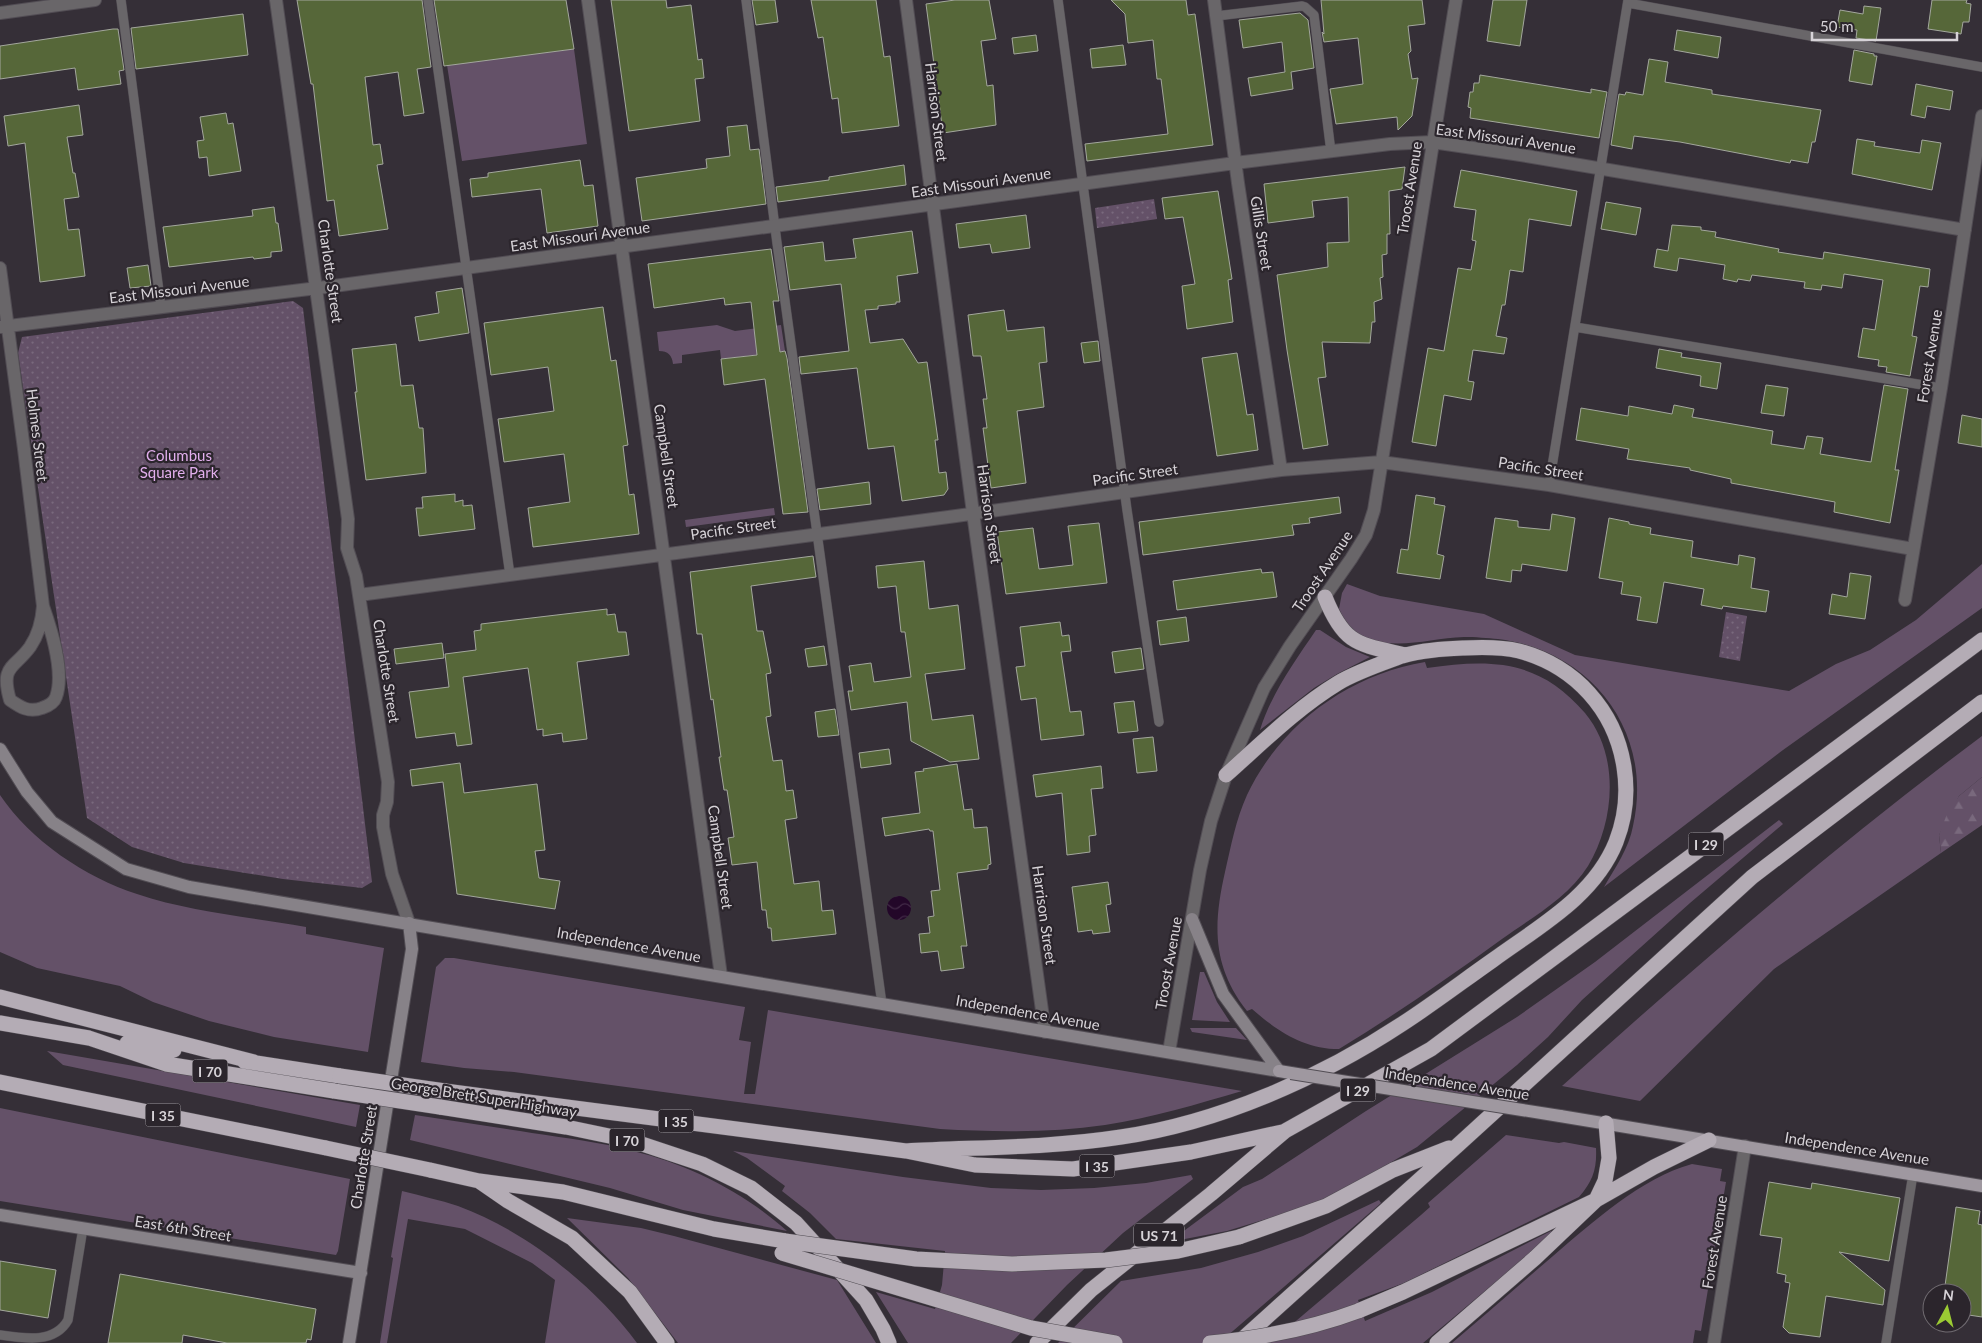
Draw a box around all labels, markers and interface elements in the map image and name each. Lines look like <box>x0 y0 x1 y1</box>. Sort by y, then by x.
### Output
scale bar <box>1812 10 1957 42</box>
text: 50 m <box>1820 17 1854 35</box>
street label: Harrison Street <box>922 61 952 163</box>
street label: East Missouri Avenue <box>1435 119 1577 157</box>
street label: Troost Avenue <box>1393 140 1425 236</box>
street label: East Missouri Avenue <box>910 163 1052 201</box>
street label: Gillis Street <box>1247 195 1277 272</box>
street label: East Missouri Avenue <box>509 217 651 255</box>
street label: Charlotte Street <box>315 218 347 325</box>
street label: East Missouri Avenue <box>108 271 250 307</box>
street label: Forest Avenue <box>1913 308 1945 404</box>
street label: Holmes Street <box>23 388 53 483</box>
street label: Campbell Street <box>651 403 683 510</box>
park label: Columbus Square Park <box>140 446 219 481</box>
street label: Pacific Street <box>1497 452 1586 484</box>
street label: Pacific Street <box>1091 459 1179 489</box>
street label: Harrison Street <box>974 463 1006 565</box>
street label: Pacific Street <box>689 513 777 543</box>
street label: Troost Avenue <box>1288 527 1356 615</box>
street label: Charlotte Street <box>370 618 404 725</box>
street label: Campbell Street <box>705 804 737 911</box>
road number: I 29 <box>1688 832 1724 856</box>
street label: Harrison Street <box>1029 864 1061 966</box>
street label: Troost Avenue <box>1151 915 1185 1011</box>
street label: Independence Avenue <box>555 922 703 966</box>
street label: Independence Avenue <box>954 990 1102 1034</box>
road number: I 70 <box>192 1060 228 1082</box>
street label: Independence Avenue <box>1383 1063 1531 1103</box>
street label: George Brett Super Highway <box>390 1073 579 1121</box>
road number: I 29 <box>1340 1078 1376 1102</box>
street label: Charlotte Street <box>346 1103 380 1210</box>
road number: I 35 <box>146 1104 180 1126</box>
road number: I 35 <box>658 1110 694 1132</box>
road number: I 70 <box>610 1128 644 1152</box>
street label: Independence Avenue <box>1783 1128 1931 1168</box>
road number: I 35 <box>1080 1154 1114 1178</box>
street label: Forest Avenue <box>1698 1194 1730 1290</box>
street label: East 6th Street <box>133 1211 233 1245</box>
road number: US 71 <box>1134 1224 1184 1246</box>
north arrow <box>1922 1283 1972 1333</box>
text: N <box>1942 1286 1955 1304</box>

